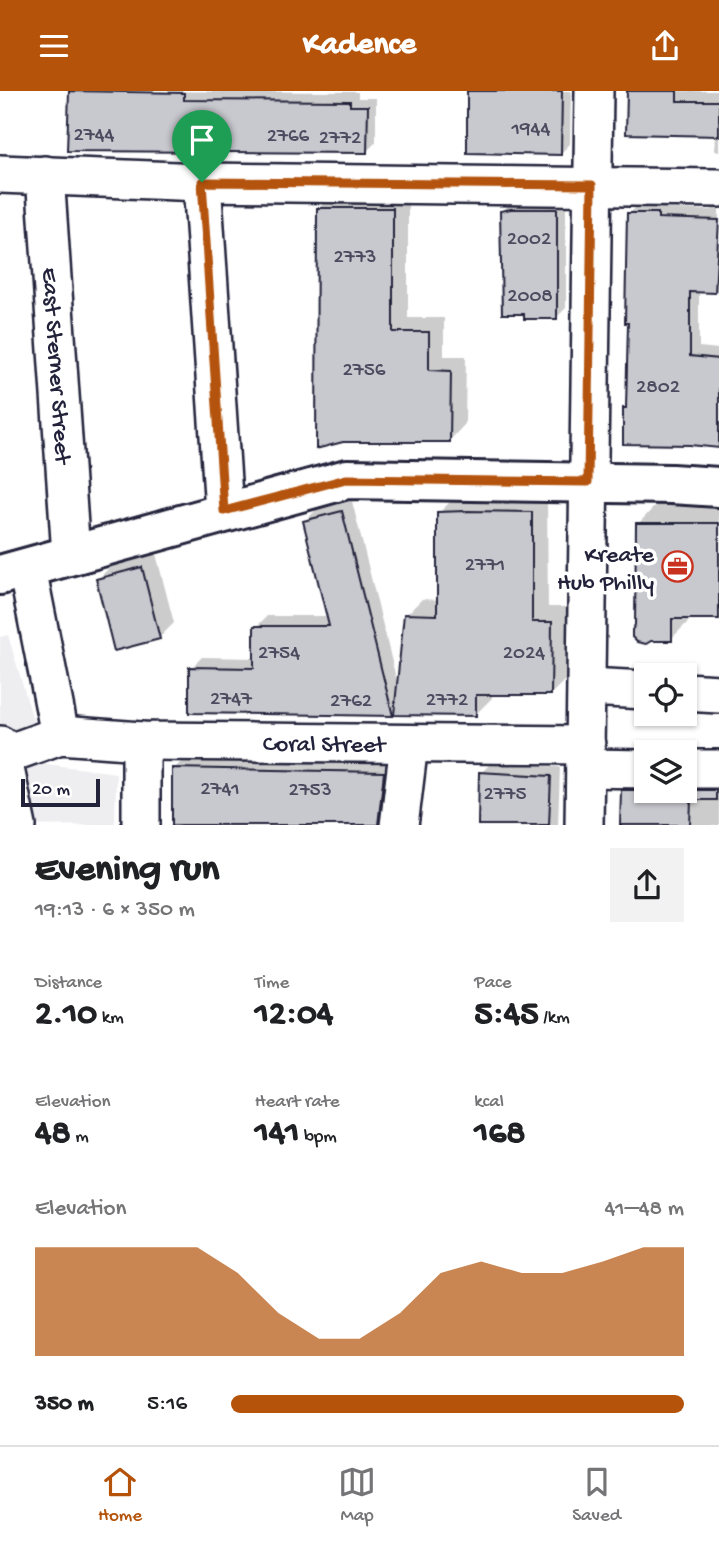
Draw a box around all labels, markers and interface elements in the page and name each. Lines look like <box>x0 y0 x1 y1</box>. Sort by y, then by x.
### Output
icon: menu <box>35 27 73 65</box>
text: Kadence <box>303 27 416 65</box>
icon: share <box>646 27 684 65</box>
pin <box>172 110 232 182</box>
house number: 1944 <box>511 118 550 143</box>
icon: arrive <box>183 121 221 159</box>
house number: 2744 <box>73 124 115 149</box>
house number: 2766 <box>267 125 310 150</box>
house number: 2772 <box>319 127 361 152</box>
house number: 2002 <box>507 228 551 253</box>
house number: 2773 <box>333 246 377 271</box>
street label: East Sterner Street <box>33 267 76 467</box>
house number: 2008 <box>507 285 553 310</box>
house number: 2756 <box>343 359 386 384</box>
house number: 2802 <box>636 376 680 401</box>
place label: Kreate Hub Philly <box>557 542 655 599</box>
office icon: Kreate Hub Philly <box>660 550 694 584</box>
house number: 2771 <box>465 554 505 579</box>
house number: 2754 <box>258 642 300 667</box>
house number: 2024 <box>503 642 545 667</box>
map controls <box>634 663 697 803</box>
button: locate <box>634 663 697 726</box>
house number: 2747 <box>210 688 253 713</box>
house number: 2772 <box>426 689 468 714</box>
house number: 2762 <box>330 690 372 715</box>
street label: Coral Street <box>263 731 388 761</box>
button: layers <box>634 740 697 803</box>
scale bar <box>21 776 100 808</box>
house number: 2741 <box>200 778 240 803</box>
text: 20 m <box>32 779 70 802</box>
house number: 2753 <box>288 779 332 804</box>
house number: 2775 <box>483 783 527 808</box>
button: share <box>610 848 684 922</box>
text: Evening run <box>35 849 219 893</box>
text: 19:13 · 6 × 350 m <box>35 897 195 924</box>
text: Distance <box>35 972 102 995</box>
text: Time <box>255 972 289 995</box>
text: Pace <box>474 972 512 995</box>
text: 2.10 <box>35 995 97 1036</box>
text: 12:04 <box>255 995 333 1036</box>
text: 5:45 <box>474 995 539 1036</box>
text: km <box>97 1007 124 1030</box>
text: /km <box>539 1007 570 1030</box>
text: Elevation <box>35 1091 111 1114</box>
text: Heart rate <box>255 1091 340 1114</box>
text: kcal <box>474 1091 504 1114</box>
text: 48 <box>35 1114 71 1155</box>
text: 141 <box>255 1114 299 1155</box>
text: 168 <box>474 1114 525 1155</box>
text: m <box>71 1126 89 1149</box>
text: bpm <box>299 1126 337 1149</box>
text: Elevation <box>35 1196 126 1223</box>
text: 41–48 m <box>604 1196 684 1223</box>
text: 350 m <box>35 1391 94 1418</box>
text: 5:16 <box>147 1391 187 1418</box>
tab: Home <box>98 1463 142 1528</box>
tab: Map <box>338 1463 376 1528</box>
tab: Saved <box>572 1463 621 1528</box>

